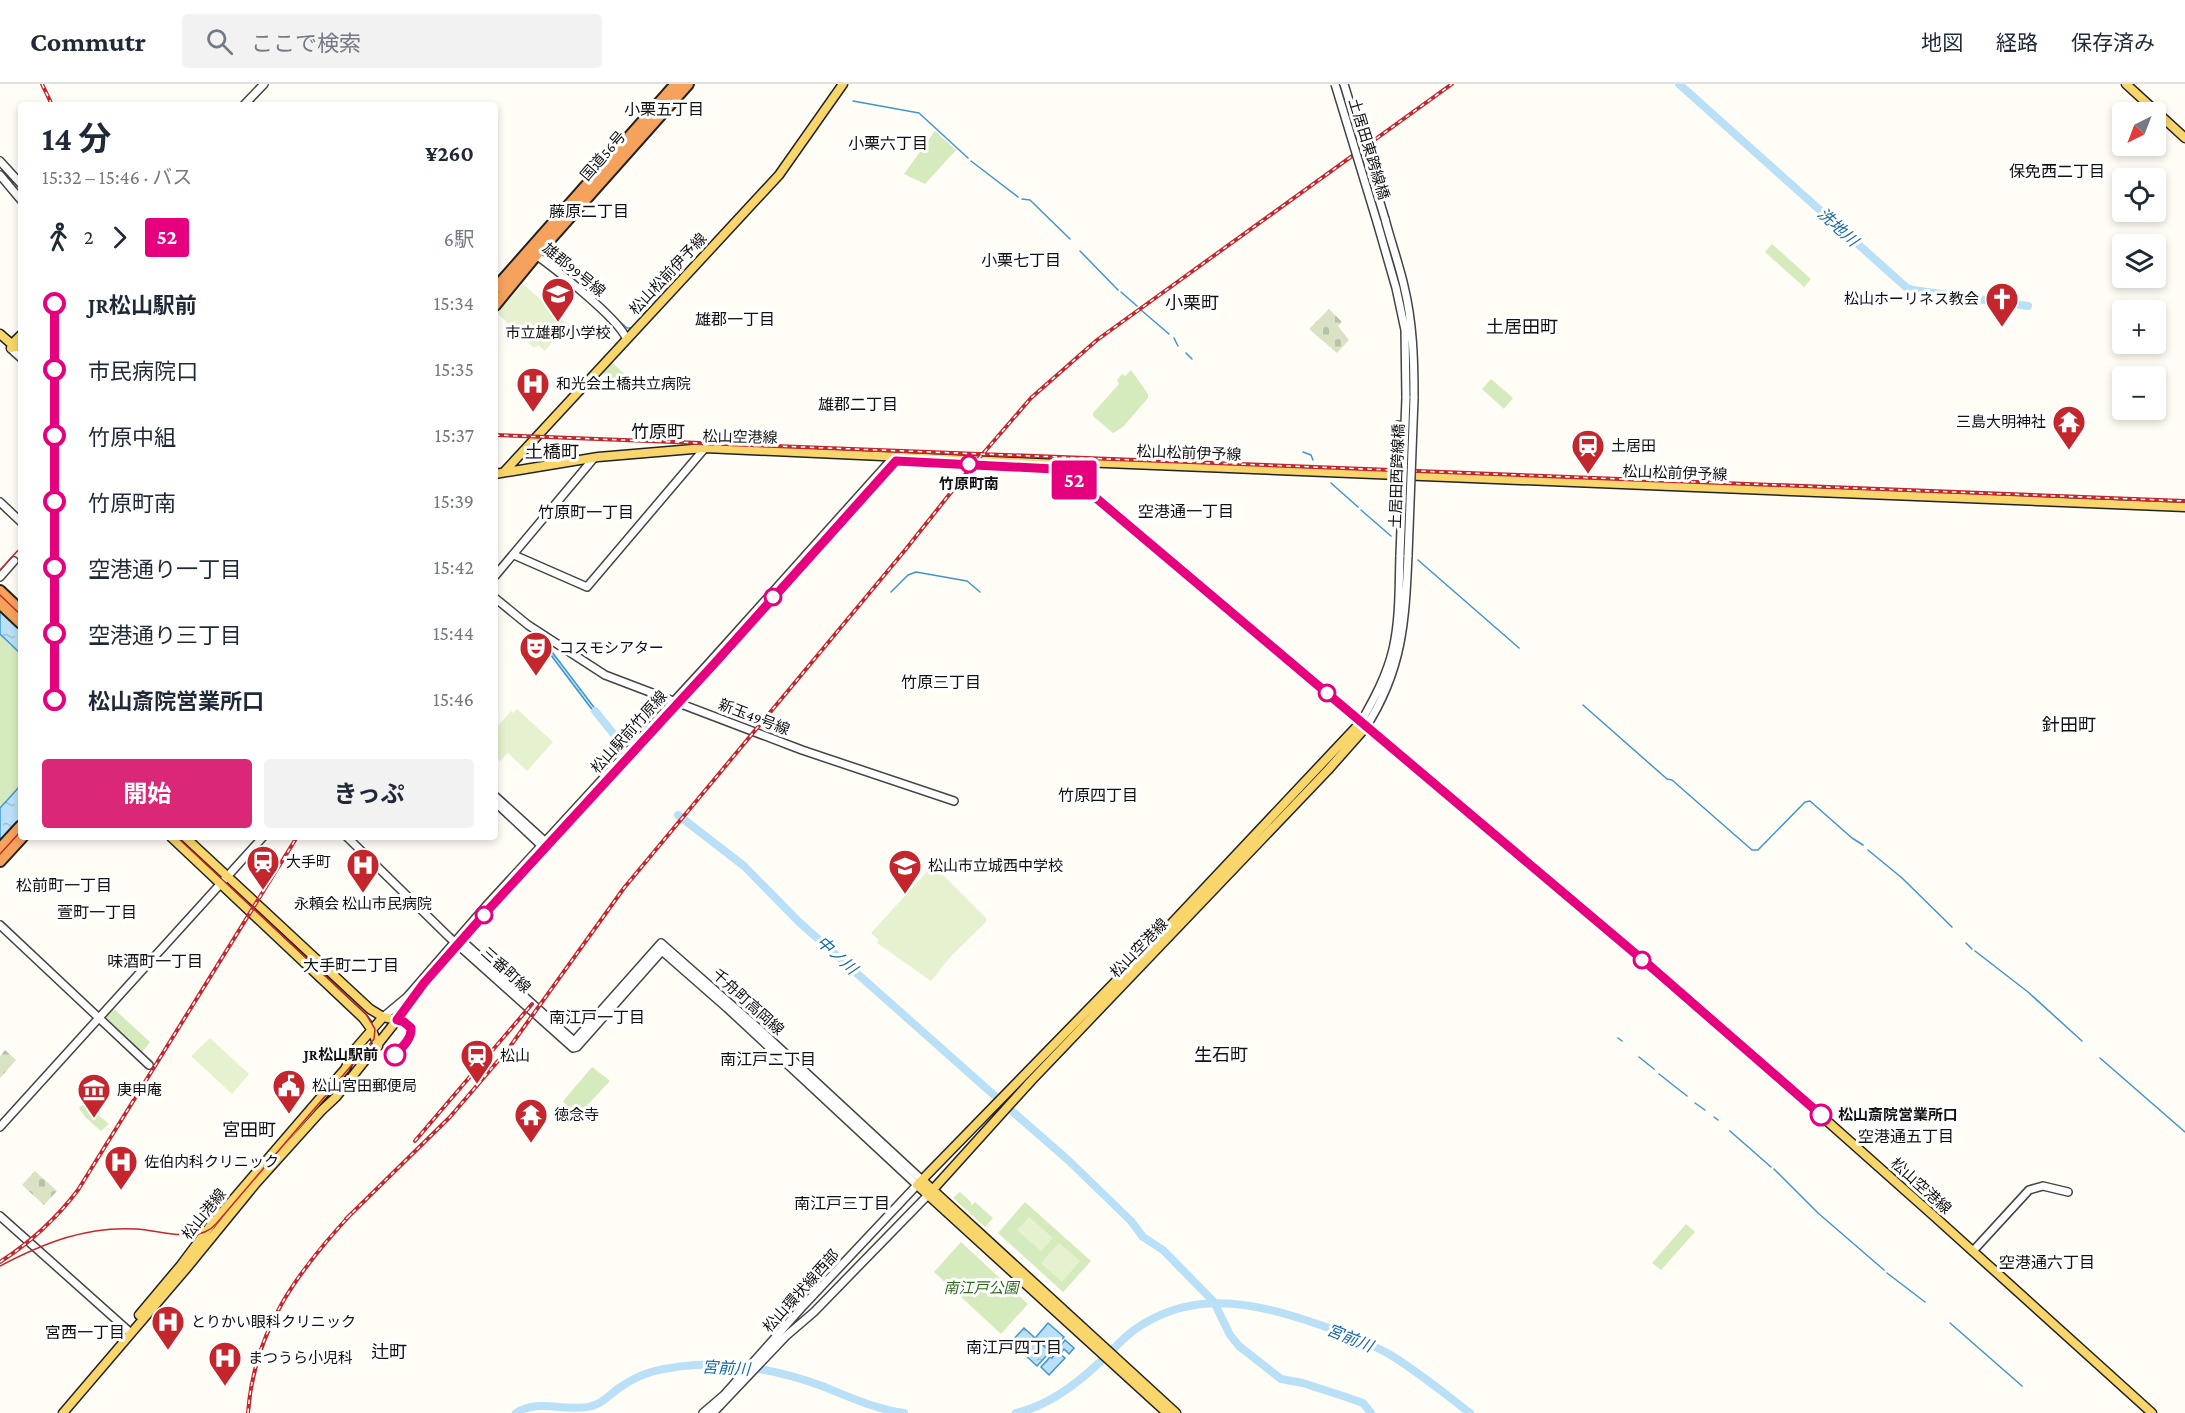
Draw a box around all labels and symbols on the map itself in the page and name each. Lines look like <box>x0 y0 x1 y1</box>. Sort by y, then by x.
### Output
street label: 土居田東跨線橋 <box>1346 96 1392 202</box>
district label: 小栗五丁目 <box>624 101 704 118</box>
north arrow <box>2112 102 2166 156</box>
street label: 国道56号 <box>577 128 629 184</box>
district label: 小栗六丁目 <box>848 135 928 152</box>
district label: 保免西二丁目 <box>2009 163 2105 180</box>
district label: 藤原二丁目 <box>549 203 629 220</box>
water label: 洗地川 <box>1814 205 1863 251</box>
street label: 松山松前伊予線 <box>626 230 710 318</box>
street label: 雄郡99号線 <box>540 240 608 300</box>
district label: 小栗七丁目 <box>981 252 1061 269</box>
school or university icon: 市立雄郡小学校 <box>540 276 576 323</box>
church icon: 松山ホーリネス教会 <box>1984 281 2020 328</box>
place label: 松山ホーリネス教会 <box>1844 291 1979 307</box>
district label: 小栗町 <box>1165 293 1219 313</box>
district label: 雄郡一丁目 <box>695 311 775 328</box>
district label: 土居田町 <box>1486 317 1558 337</box>
place label: 市立雄郡小学校 <box>505 325 611 341</box>
hospital icon: 和光会土橋共立病院 <box>515 366 551 413</box>
place label: 和光会土橋共立病院 <box>556 376 691 392</box>
district label: 雄郡二丁目 <box>818 396 898 413</box>
temple icon: 三島大明神社 <box>2051 404 2087 451</box>
place label: 三島大明神社 <box>1956 414 2046 430</box>
district label: 竹原町 <box>631 422 685 442</box>
street label: 土居田西跨線橋 <box>1387 423 1407 529</box>
street label: 松山空港線 <box>702 428 778 446</box>
station icon: 土居田 <box>1570 428 1606 475</box>
place label: 土居田 <box>1611 438 1656 454</box>
district label: 土橋町 <box>525 442 579 462</box>
street label: 松山松前伊予線 <box>1136 443 1242 463</box>
marker: 竹原町南 <box>960 455 978 473</box>
line badge: 52 <box>1047 460 1101 500</box>
street label: 松山松前伊予線 <box>1622 463 1728 483</box>
place label: 竹原町南 <box>939 476 999 492</box>
district label: 空港通一丁目 <box>1138 503 1234 520</box>
district label: 竹原町一丁目 <box>538 504 634 521</box>
unlabelled marker <box>764 588 782 606</box>
theatre icon: コスモシアター <box>518 630 554 677</box>
place label: コスモシアター <box>559 640 664 656</box>
district label: 竹原三丁目 <box>901 674 981 691</box>
unlabelled marker <box>1318 684 1336 702</box>
street label: 松山駅前竹原線 <box>588 688 670 776</box>
street label: 新玉49号線 <box>716 696 792 738</box>
district label: 針田町 <box>2042 715 2096 735</box>
district label: 竹原四丁目 <box>1058 787 1138 804</box>
station icon: 大手町 <box>245 844 281 891</box>
hospital icon: 永頼会 松山市民病院 <box>345 847 381 894</box>
school or university icon: 松山市立城西中学校 <box>887 848 923 895</box>
place label: 大手町 <box>286 854 331 870</box>
place label: 松山市立城西中学校 <box>928 858 1063 874</box>
district label: 松前町一丁目 <box>16 877 112 894</box>
place label: 永頼会 松山市民病院 <box>294 896 432 912</box>
district label: 萱町一丁目 <box>57 904 137 921</box>
unlabelled marker <box>475 906 493 924</box>
street label: 松山空港線 <box>1107 915 1171 981</box>
water label: 中ノ川 <box>813 933 862 979</box>
street label: 三番町線 <box>478 944 534 996</box>
unlabelled marker <box>1633 951 1651 969</box>
district label: 味酒町一丁目 <box>107 953 203 970</box>
district label: 大手町二丁目 <box>303 957 399 974</box>
street label: 千舟町高岡線 <box>709 966 787 1038</box>
district label: 南江戸一丁目 <box>549 1009 645 1026</box>
station icon: 松山 <box>459 1038 495 1085</box>
marker: JR松山駅前 <box>384 1044 406 1066</box>
district label: 生石町 <box>1194 1045 1248 1065</box>
place label: JR松山駅前 <box>302 1046 378 1063</box>
place label: 松山 <box>500 1048 530 1064</box>
district label: 南江戸二丁目 <box>720 1051 816 1068</box>
public building icon: 松山宮田郵便局 <box>271 1068 307 1115</box>
museum icon: 庚申庵 <box>76 1072 112 1119</box>
place label: 松山宮田郵便局 <box>312 1078 417 1094</box>
place label: 庚申庵 <box>117 1082 162 1098</box>
temple icon: 徳念寺 <box>513 1097 549 1144</box>
marker: 松山斎院営業所口 <box>1810 1104 1832 1126</box>
place label: 徳念寺 <box>554 1107 599 1123</box>
place label: 松山斎院営業所口 <box>1838 1107 1958 1123</box>
district label: 宮田町 <box>222 1120 276 1140</box>
district label: 空港通五丁目 <box>1858 1128 1954 1145</box>
hospital icon: 佐伯内科クリニック <box>103 1144 139 1191</box>
place label: 佐伯内科クリニック <box>144 1154 279 1170</box>
street label: 松山空港線 <box>1888 1155 1954 1217</box>
street label: 松山港線 <box>179 1186 229 1242</box>
district label: 南江戸三丁目 <box>794 1195 890 1212</box>
street label: 松山環状線西部 <box>759 1246 842 1335</box>
district label: 空港通六丁目 <box>1999 1254 2095 1271</box>
park label: 南江戸公園 <box>943 1280 1020 1296</box>
hospital icon: とりかい眼科クリニック <box>150 1304 186 1351</box>
place label: とりかい眼科クリニック <box>191 1314 356 1330</box>
water label: 宮前川 <box>1325 1321 1377 1356</box>
district label: 宮西一丁目 <box>45 1324 125 1341</box>
district label: 南江戸四丁目 <box>966 1339 1062 1356</box>
hospital icon: まつうら小児科 <box>207 1340 243 1387</box>
district label: 辻町 <box>371 1342 407 1362</box>
place label: まつうら小児科 <box>248 1350 353 1366</box>
water label: 宮前川 <box>702 1358 752 1378</box>

